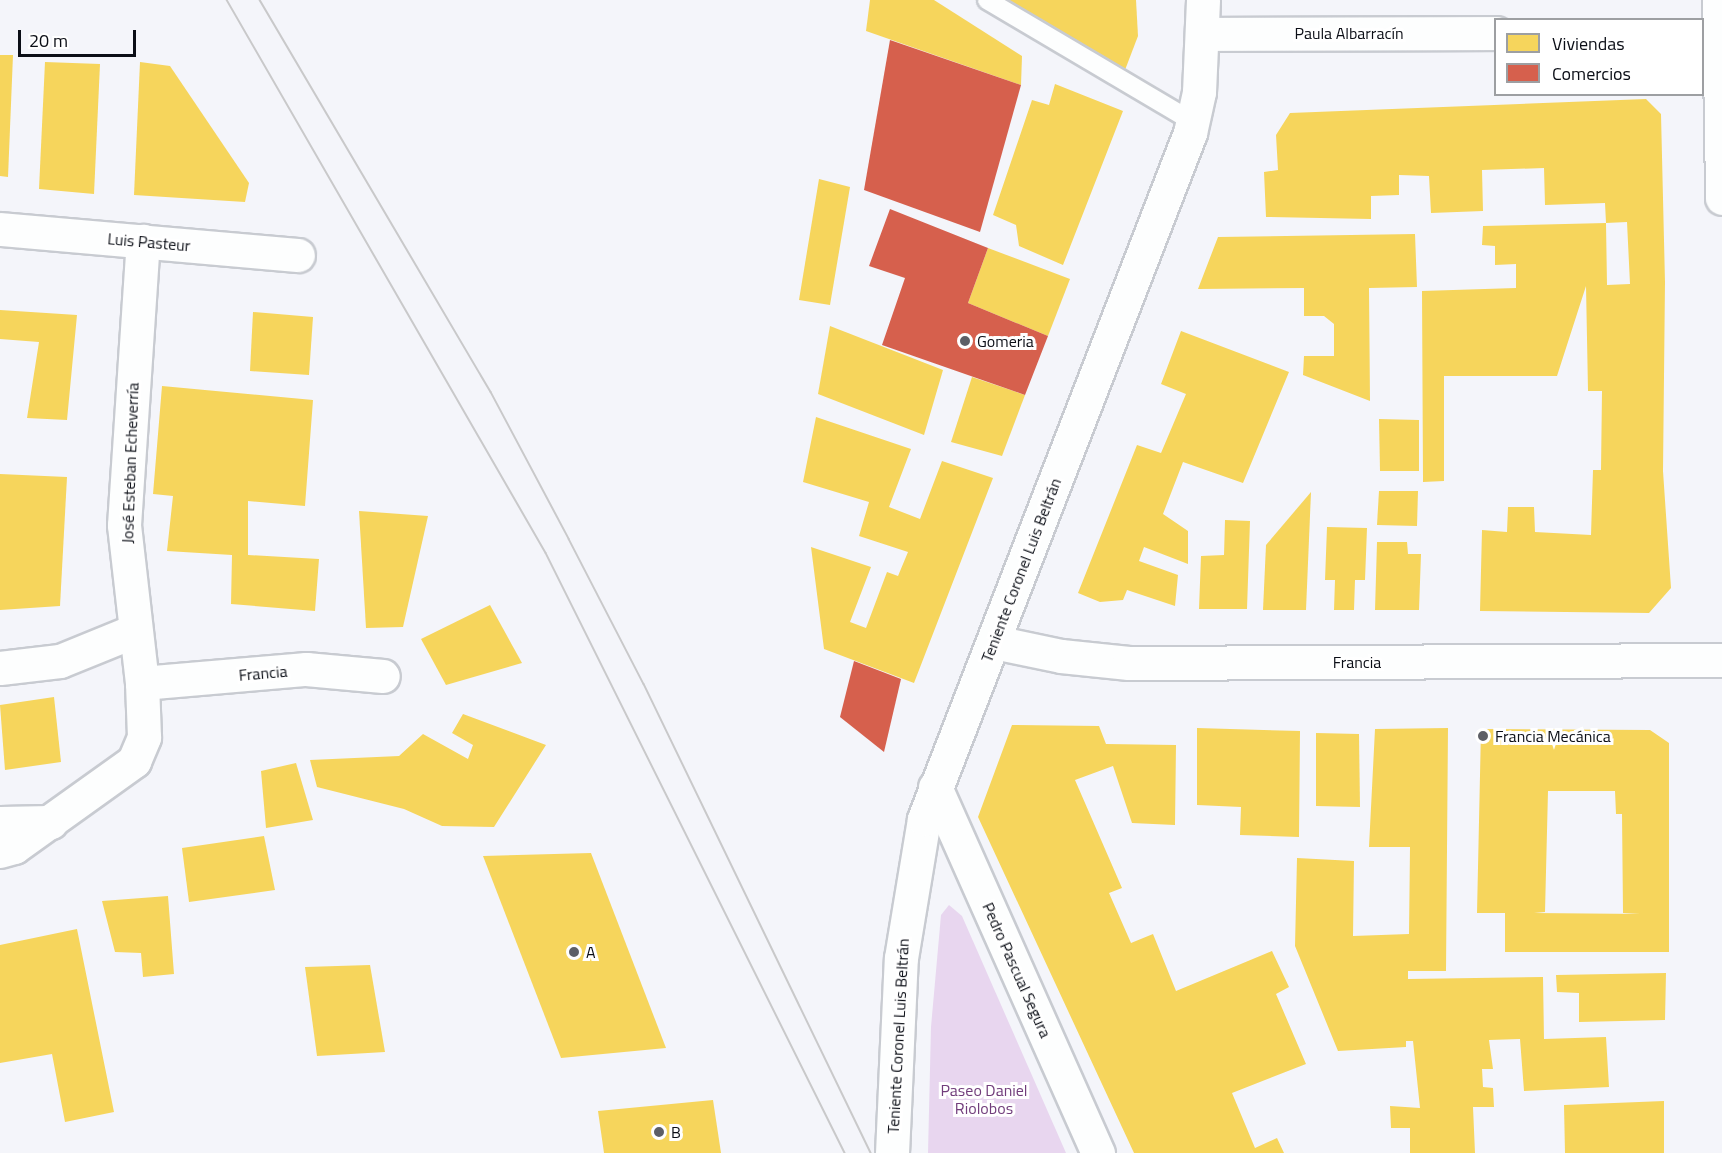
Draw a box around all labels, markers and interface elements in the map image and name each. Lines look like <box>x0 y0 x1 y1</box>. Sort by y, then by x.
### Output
scale bar <box>21 18 140 56</box>
legend <box>1494 18 1704 96</box>
street label: Paula Albarracín <box>1295 23 1403 43</box>
text: 20 m <box>29 27 68 54</box>
text: Viviendas <box>1552 30 1625 57</box>
text: Comercios <box>1552 60 1631 87</box>
street label: Luis Pasteur <box>107 229 191 255</box>
place label: Gomeria <box>977 331 1034 351</box>
marker: Gomeria <box>958 334 972 348</box>
street label: José Esteban Echeverría <box>118 382 142 544</box>
street label: Teniente Coronel Luis Beltrán <box>977 475 1065 665</box>
street label: Francia <box>1333 652 1381 672</box>
street label: Francia <box>238 661 288 685</box>
place label: Francia Mecánica <box>1495 726 1611 746</box>
marker: Francia Mecánica <box>1476 729 1490 743</box>
street label: Pedro Pascual Segura <box>979 899 1055 1041</box>
street label: Teniente Coronel Luis Beltrán <box>883 938 913 1134</box>
place label: A <box>586 942 596 962</box>
marker: A <box>567 945 581 959</box>
park label: Paseo Daniel Riolobos <box>940 1080 1028 1118</box>
place label: B <box>671 1122 681 1142</box>
marker: B <box>652 1125 666 1139</box>

